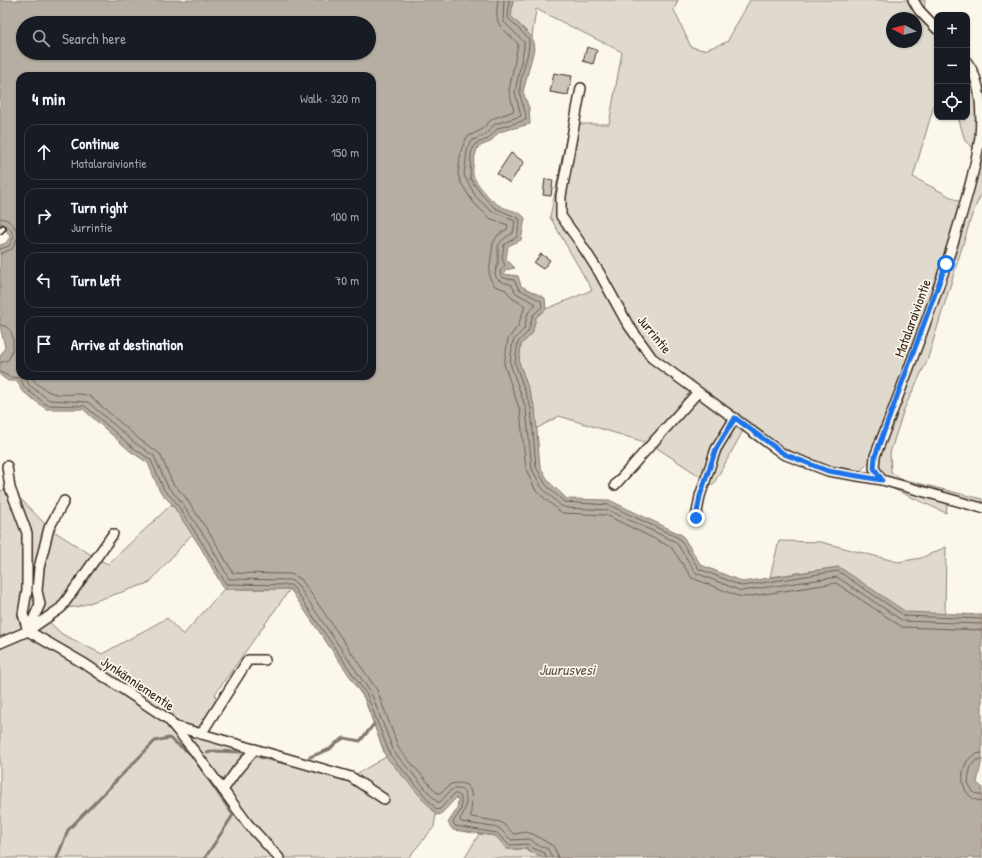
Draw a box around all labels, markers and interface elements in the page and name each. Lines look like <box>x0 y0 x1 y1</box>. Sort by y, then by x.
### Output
north arrow <box>886 12 922 48</box>
map controls <box>934 12 970 120</box>
button: + <box>934 12 970 48</box>
search box <box>16 16 376 60</box>
icon: search <box>30 27 52 49</box>
text: Search here <box>62 28 126 49</box>
button: − <box>934 48 970 84</box>
button: locate <box>934 84 970 120</box>
text: 4 min <box>32 87 65 110</box>
text: Walk · 320 m <box>300 89 360 107</box>
text: Continue <box>71 133 119 154</box>
icon: ahead <box>33 141 55 163</box>
text: 150 m <box>331 143 359 161</box>
text: Matalaraiviontie <box>71 154 147 172</box>
text: Turn right <box>71 197 127 218</box>
icon: right <box>33 205 55 227</box>
text: 100 m <box>331 207 359 225</box>
text: Jurrintie <box>71 218 112 236</box>
route start <box>937 255 955 273</box>
icon: left <box>33 269 55 291</box>
text: Turn left <box>71 270 121 291</box>
text: 70 m <box>335 271 359 289</box>
street label: Matalaraiviontie <box>889 276 935 360</box>
street label: Jurrintie <box>634 311 677 358</box>
icon: arrive <box>33 333 55 355</box>
text: Arrive at destination <box>71 334 183 355</box>
route end <box>687 509 705 527</box>
street label: Jynkänniementie <box>97 651 179 716</box>
water label: Juurusvesi <box>539 659 597 680</box>

